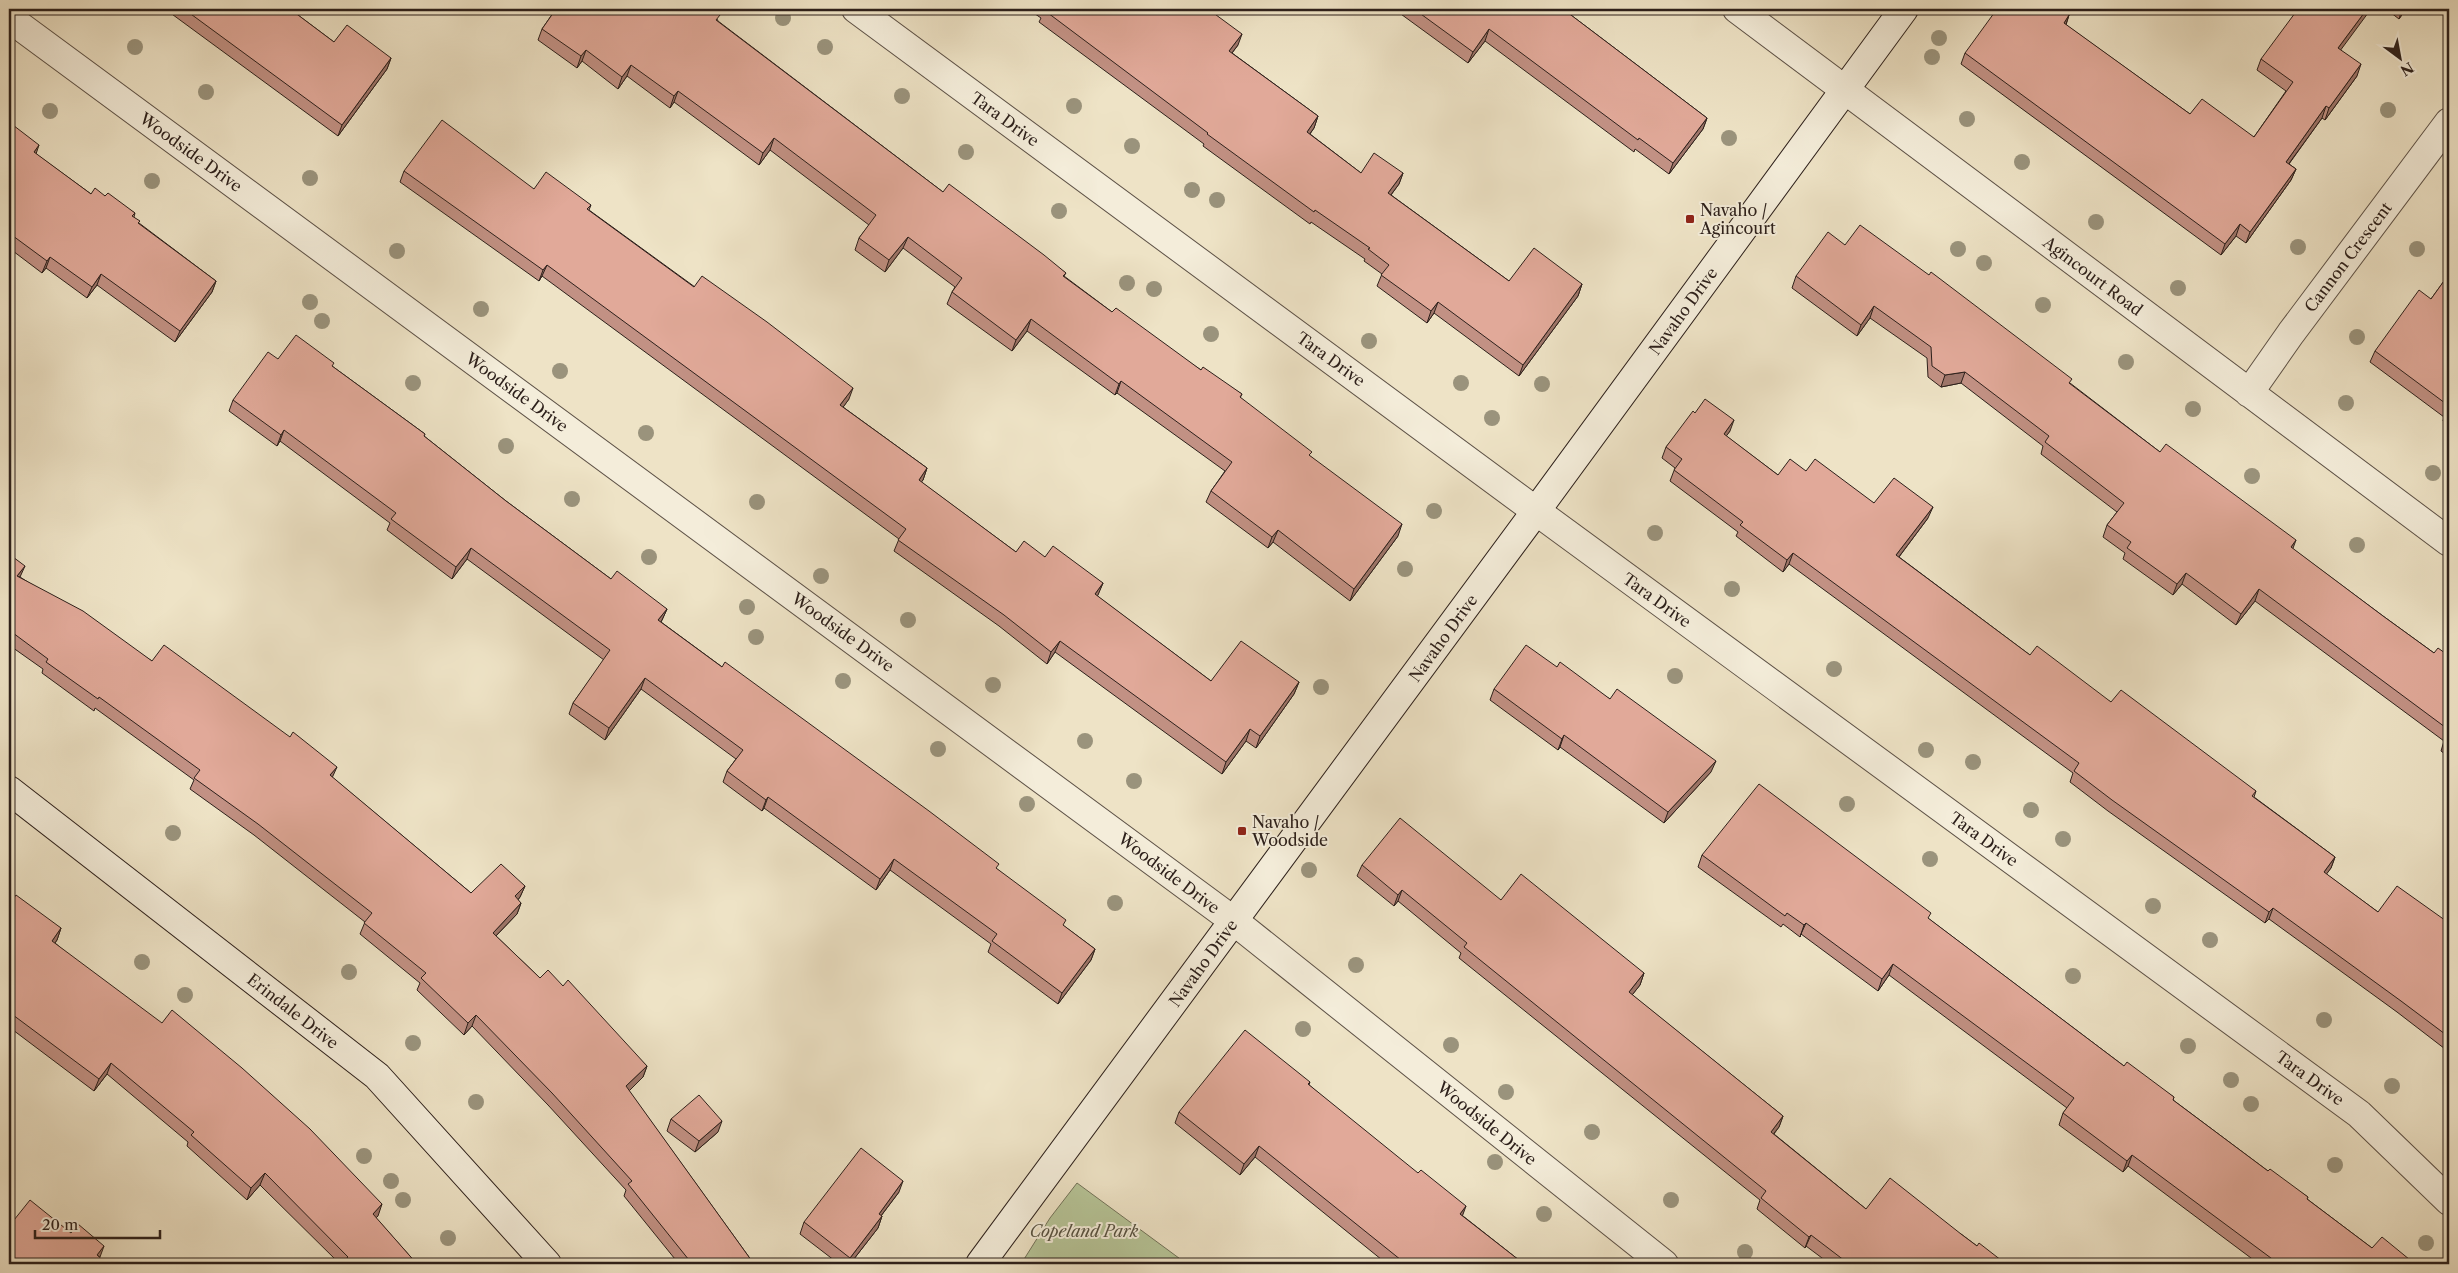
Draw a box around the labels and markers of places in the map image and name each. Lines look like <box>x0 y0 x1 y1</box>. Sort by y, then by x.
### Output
place label: Navaho / Agincourt <box>1699 200 1776 238</box>
marker: Navaho / Agincourt <box>1684 213 1696 225</box>
place label: Navaho / Woodside <box>1251 812 1328 850</box>
marker: Navaho / Woodside <box>1236 825 1248 837</box>

